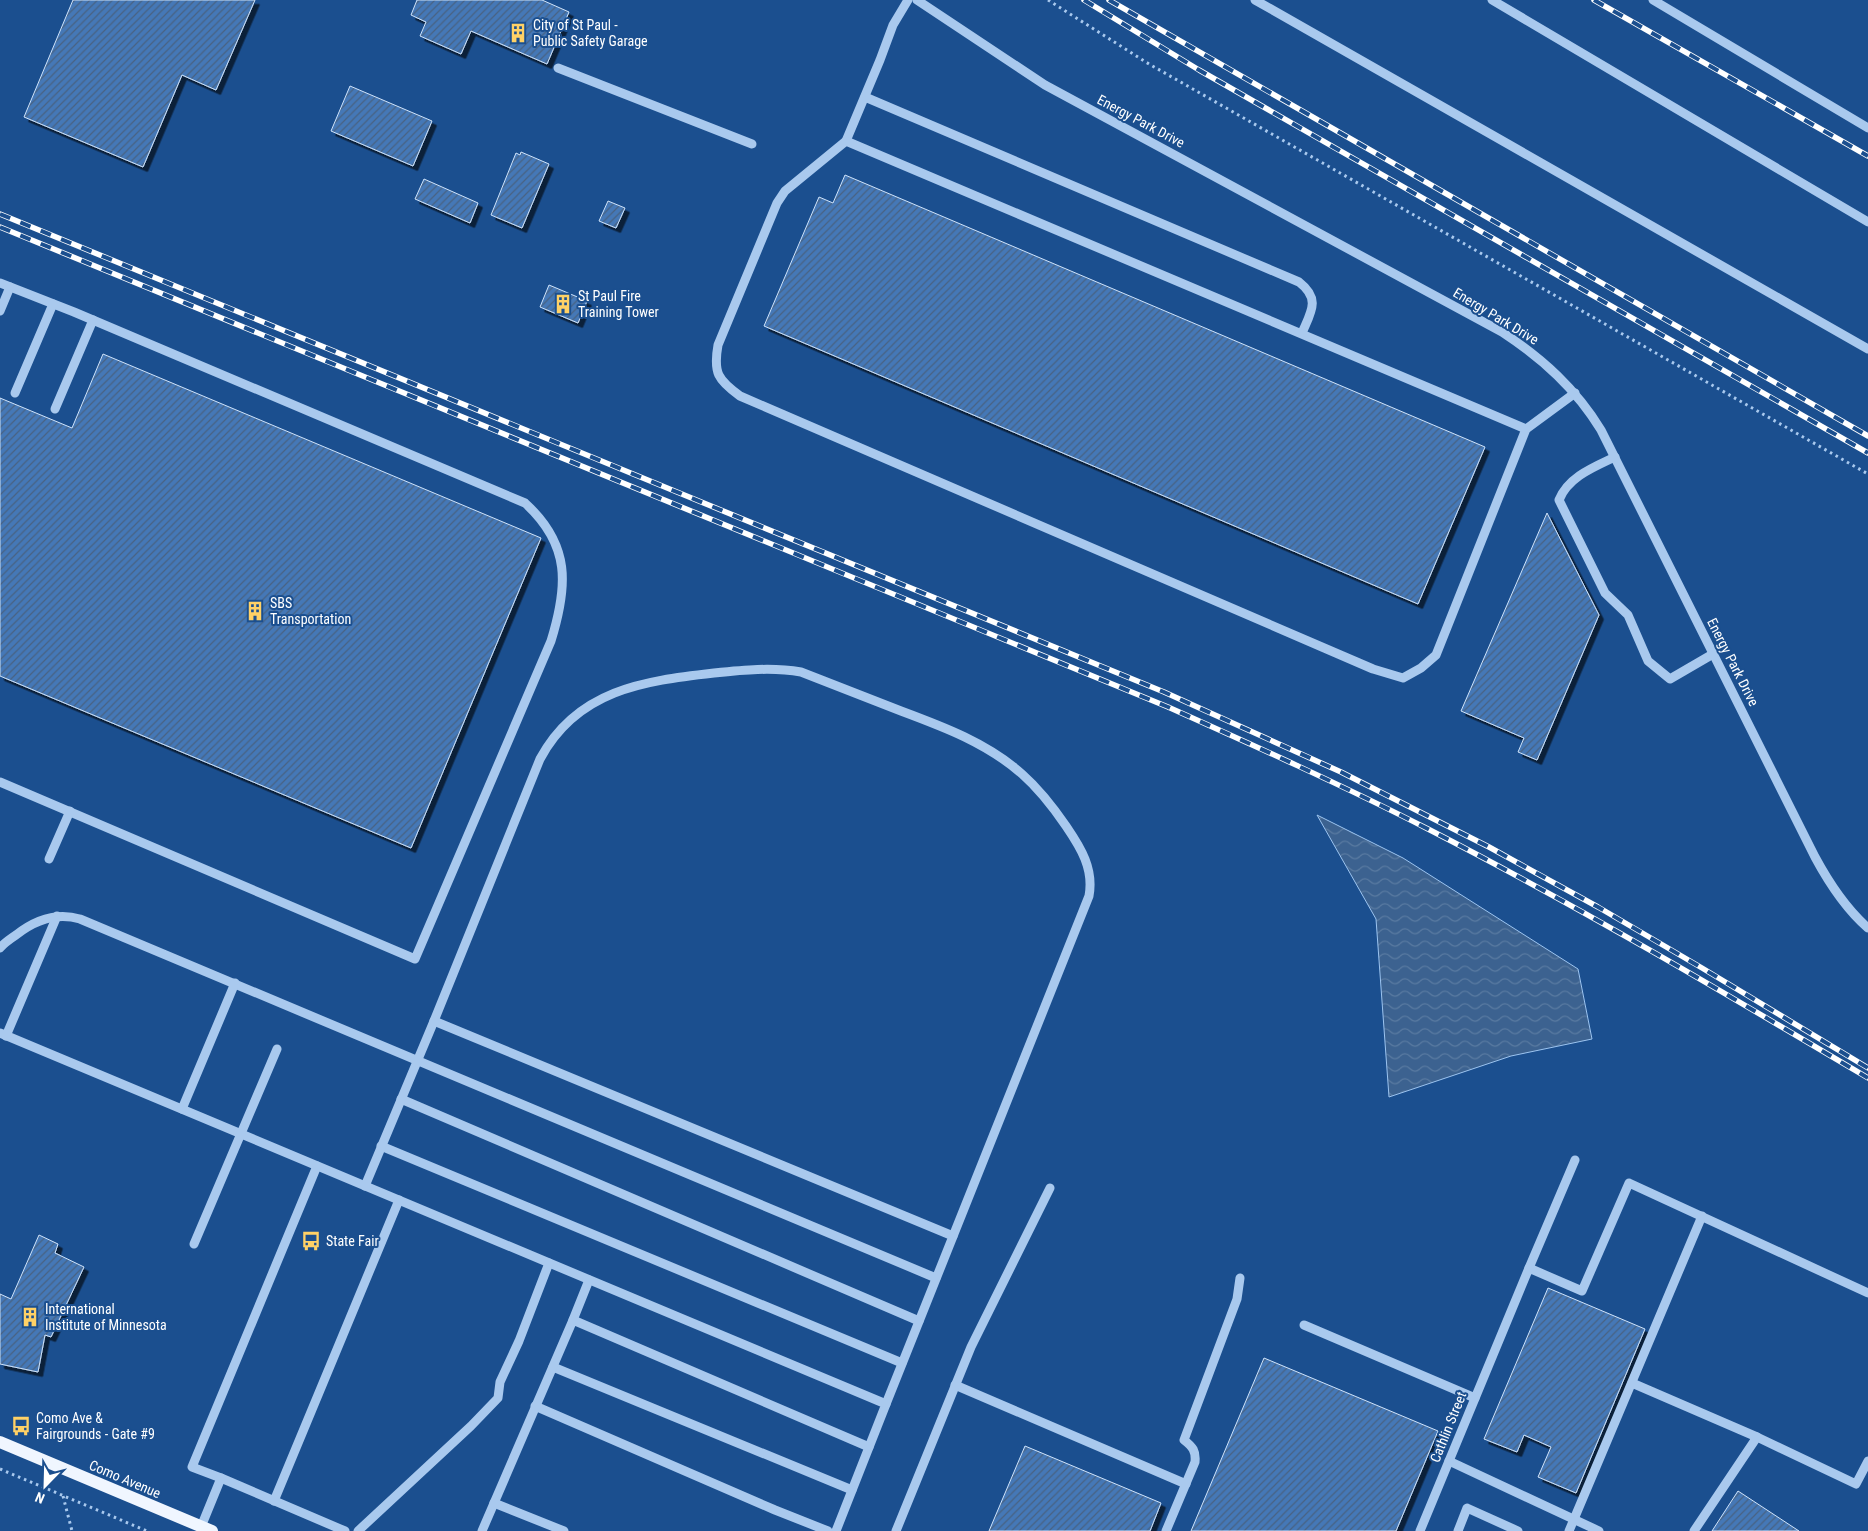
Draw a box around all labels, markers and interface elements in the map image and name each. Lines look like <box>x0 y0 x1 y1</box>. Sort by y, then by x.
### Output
place label: City of St Paul - Public Safety Garage <box>533 17 648 49</box>
building icon: City of St Paul - Public Safety Garage <box>507 22 529 44</box>
street label: Energy Park Drive <box>1095 91 1188 151</box>
street label: Energy Park Drive <box>1451 284 1542 348</box>
place label: St Paul Fire Training Tower <box>578 288 659 320</box>
building icon: St Paul Fire Training Tower <box>552 293 574 315</box>
place label: SBS Transportation <box>270 595 351 627</box>
building icon: SBS Transportation <box>244 600 266 622</box>
street label: Energy Park Drive <box>1704 615 1762 709</box>
bus stop icon: State Fair <box>300 1230 322 1252</box>
place label: State Fair <box>326 1233 379 1249</box>
place label: International Institute of Minnesota <box>45 1301 167 1333</box>
building icon: International Institute of Minnesota <box>19 1306 41 1328</box>
street label: Cathlin Street <box>1427 1389 1469 1465</box>
place label: Como Ave & Fairgrounds - Gate #9 <box>36 1410 155 1442</box>
bus stop icon: Como Ave & Fairgrounds - Gate #9 <box>10 1415 32 1437</box>
street label: Como Avenue <box>87 1457 164 1501</box>
north arrow <box>20 1461 70 1511</box>
text: N <box>33 1489 47 1507</box>

